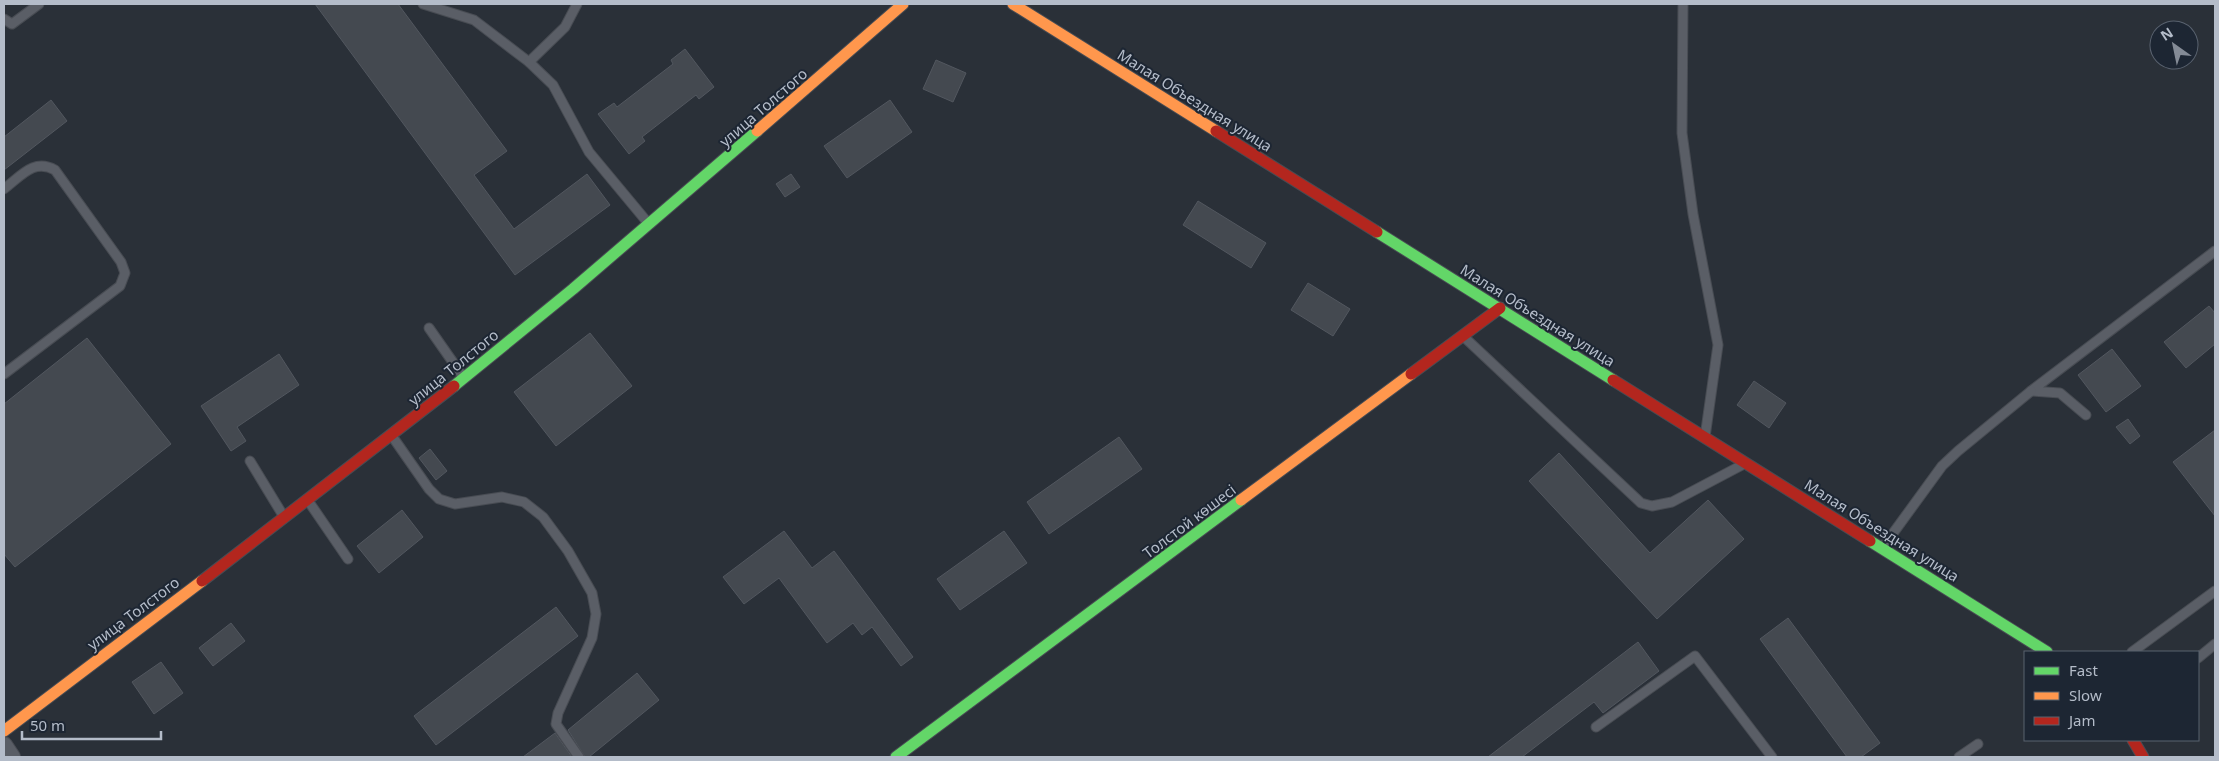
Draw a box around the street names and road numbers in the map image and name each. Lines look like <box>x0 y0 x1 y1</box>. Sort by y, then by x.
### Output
street label: Малая Объездная улица <box>1114 44 1276 156</box>
street label: улица Толстого <box>715 63 811 151</box>
street label: Малая Объездная улица <box>1457 259 1619 371</box>
street label: улица Толстого <box>404 324 502 409</box>
street label: Малая Объездная улица <box>1801 474 1963 586</box>
street label: Толстой көшесі <box>1138 479 1240 563</box>
street label: улица Толстого <box>83 572 183 654</box>

